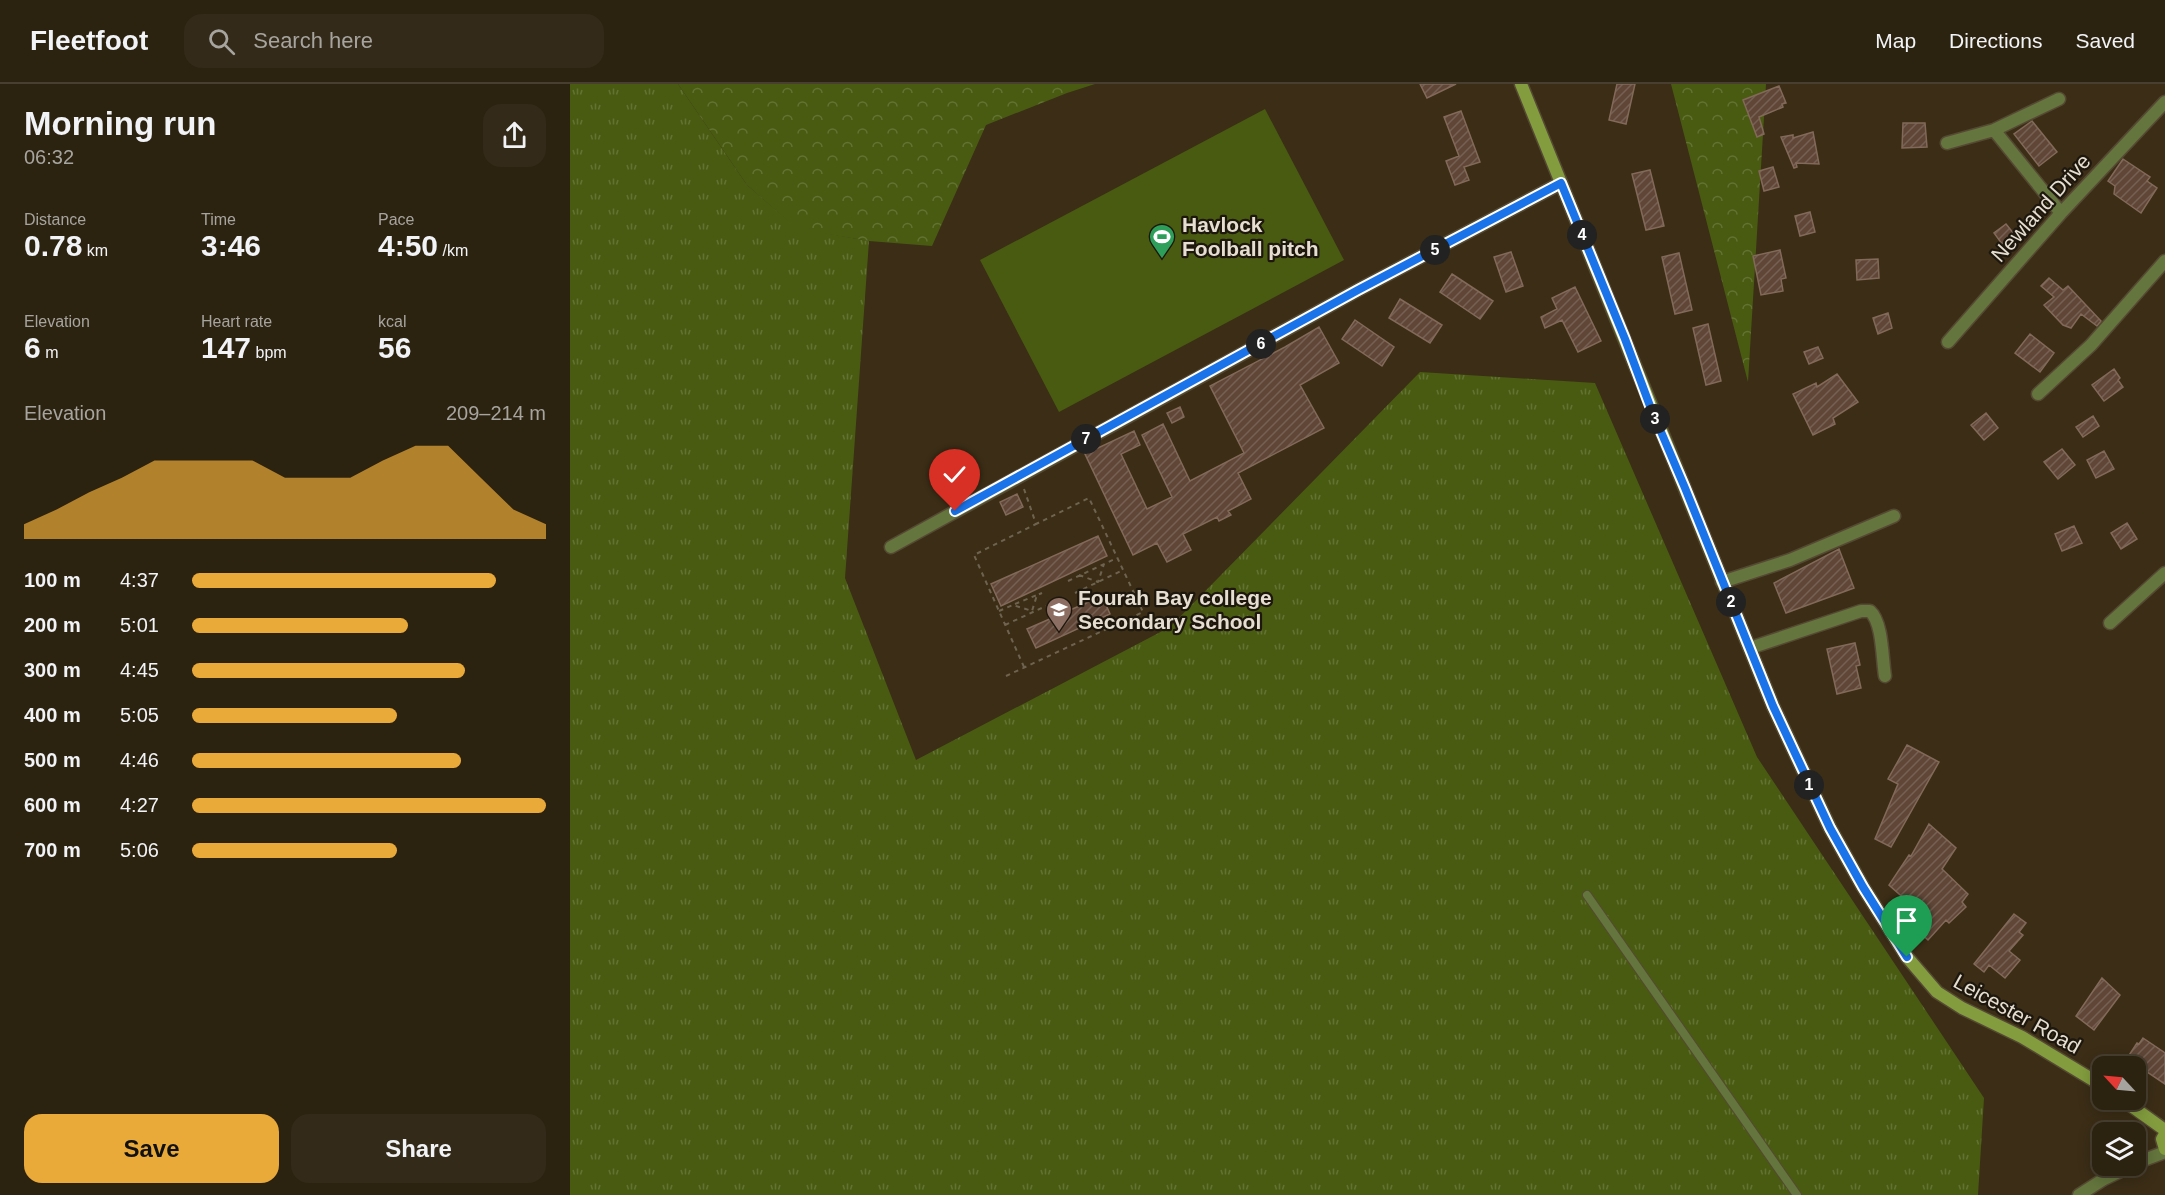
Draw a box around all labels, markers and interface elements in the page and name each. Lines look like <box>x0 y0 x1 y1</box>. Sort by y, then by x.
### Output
search box <box>184 14 604 68</box>
text: Fleetfoot <box>30 25 148 56</box>
icon: search <box>205 25 238 58</box>
text: Search here <box>253 28 373 53</box>
text: Map <box>1875 29 1916 52</box>
text: Directions <box>1949 29 2042 52</box>
text: Saved <box>2075 29 2135 52</box>
button: share <box>483 104 546 167</box>
text: Morning run <box>24 105 216 142</box>
text: 06:32 <box>24 146 74 168</box>
street label: Newland Drive <box>1986 149 2095 266</box>
text: Distance <box>24 211 86 228</box>
text: Time <box>201 211 236 228</box>
text: Pace <box>378 211 414 228</box>
place label: Havlock Foolball pitch <box>1182 213 1319 260</box>
pin: 4 <box>1567 220 1597 250</box>
sports icon: Havlock Foolball pitch <box>1147 222 1177 260</box>
text: 4 <box>1578 226 1586 243</box>
text: 0.78 <box>24 229 82 262</box>
text: 3:46 <box>201 229 261 262</box>
text: 4:50 <box>378 229 438 262</box>
pin: 5 <box>1420 235 1450 265</box>
text: 5 <box>1431 241 1439 258</box>
text: km <box>82 242 108 259</box>
text: /km <box>438 242 468 259</box>
text: Elevation <box>24 313 90 330</box>
text: Heart rate <box>201 313 272 330</box>
text: kcal <box>378 313 406 330</box>
pin: 6 <box>1246 329 1276 359</box>
text: 6 <box>24 331 41 364</box>
text: 147 <box>201 331 251 364</box>
text: 56 <box>378 331 411 364</box>
text: 6 <box>1257 335 1265 352</box>
text: m <box>41 344 58 361</box>
text: bpm <box>251 344 287 361</box>
text: Elevation <box>24 402 106 424</box>
text: 209–214 m <box>446 402 546 424</box>
pin: 3 <box>1640 404 1670 434</box>
text: 3 <box>1651 410 1659 427</box>
pin: 7 <box>1071 424 1101 454</box>
text: 7 <box>1082 430 1090 447</box>
pin <box>929 449 980 511</box>
icon: check <box>938 458 971 491</box>
text: 100 m <box>24 569 81 591</box>
text: 4:37 <box>120 569 159 591</box>
place label: Fourah Bay college Secondary School <box>1078 586 1272 633</box>
pin: 2 <box>1716 587 1746 617</box>
text: 2 <box>1727 593 1735 610</box>
school or university icon: Fourah Bay college Secondary School <box>1044 595 1074 633</box>
text: 200 m <box>24 614 81 636</box>
text: 5:01 <box>120 614 159 636</box>
text: 300 m <box>24 659 81 681</box>
text: 4:45 <box>120 659 159 681</box>
text: 400 m <box>24 704 81 726</box>
text: 5:05 <box>120 704 159 726</box>
text: 500 m <box>24 749 81 771</box>
text: 4:46 <box>120 749 159 771</box>
pin: 1 <box>1794 770 1824 800</box>
text: 1 <box>1805 776 1813 793</box>
text: 600 m <box>24 794 81 816</box>
text: 4:27 <box>120 794 159 816</box>
text: 700 m <box>24 839 81 861</box>
text: 5:06 <box>120 839 159 861</box>
pin <box>1881 895 1932 957</box>
icon: arrive <box>1890 904 1923 937</box>
street label: Leicester Road <box>1950 969 2085 1058</box>
north arrow <box>2092 1056 2146 1110</box>
map controls <box>2092 1056 2146 1176</box>
button: Save <box>24 1114 279 1183</box>
button: Share <box>291 1114 546 1183</box>
button: layers <box>2092 1122 2146 1176</box>

